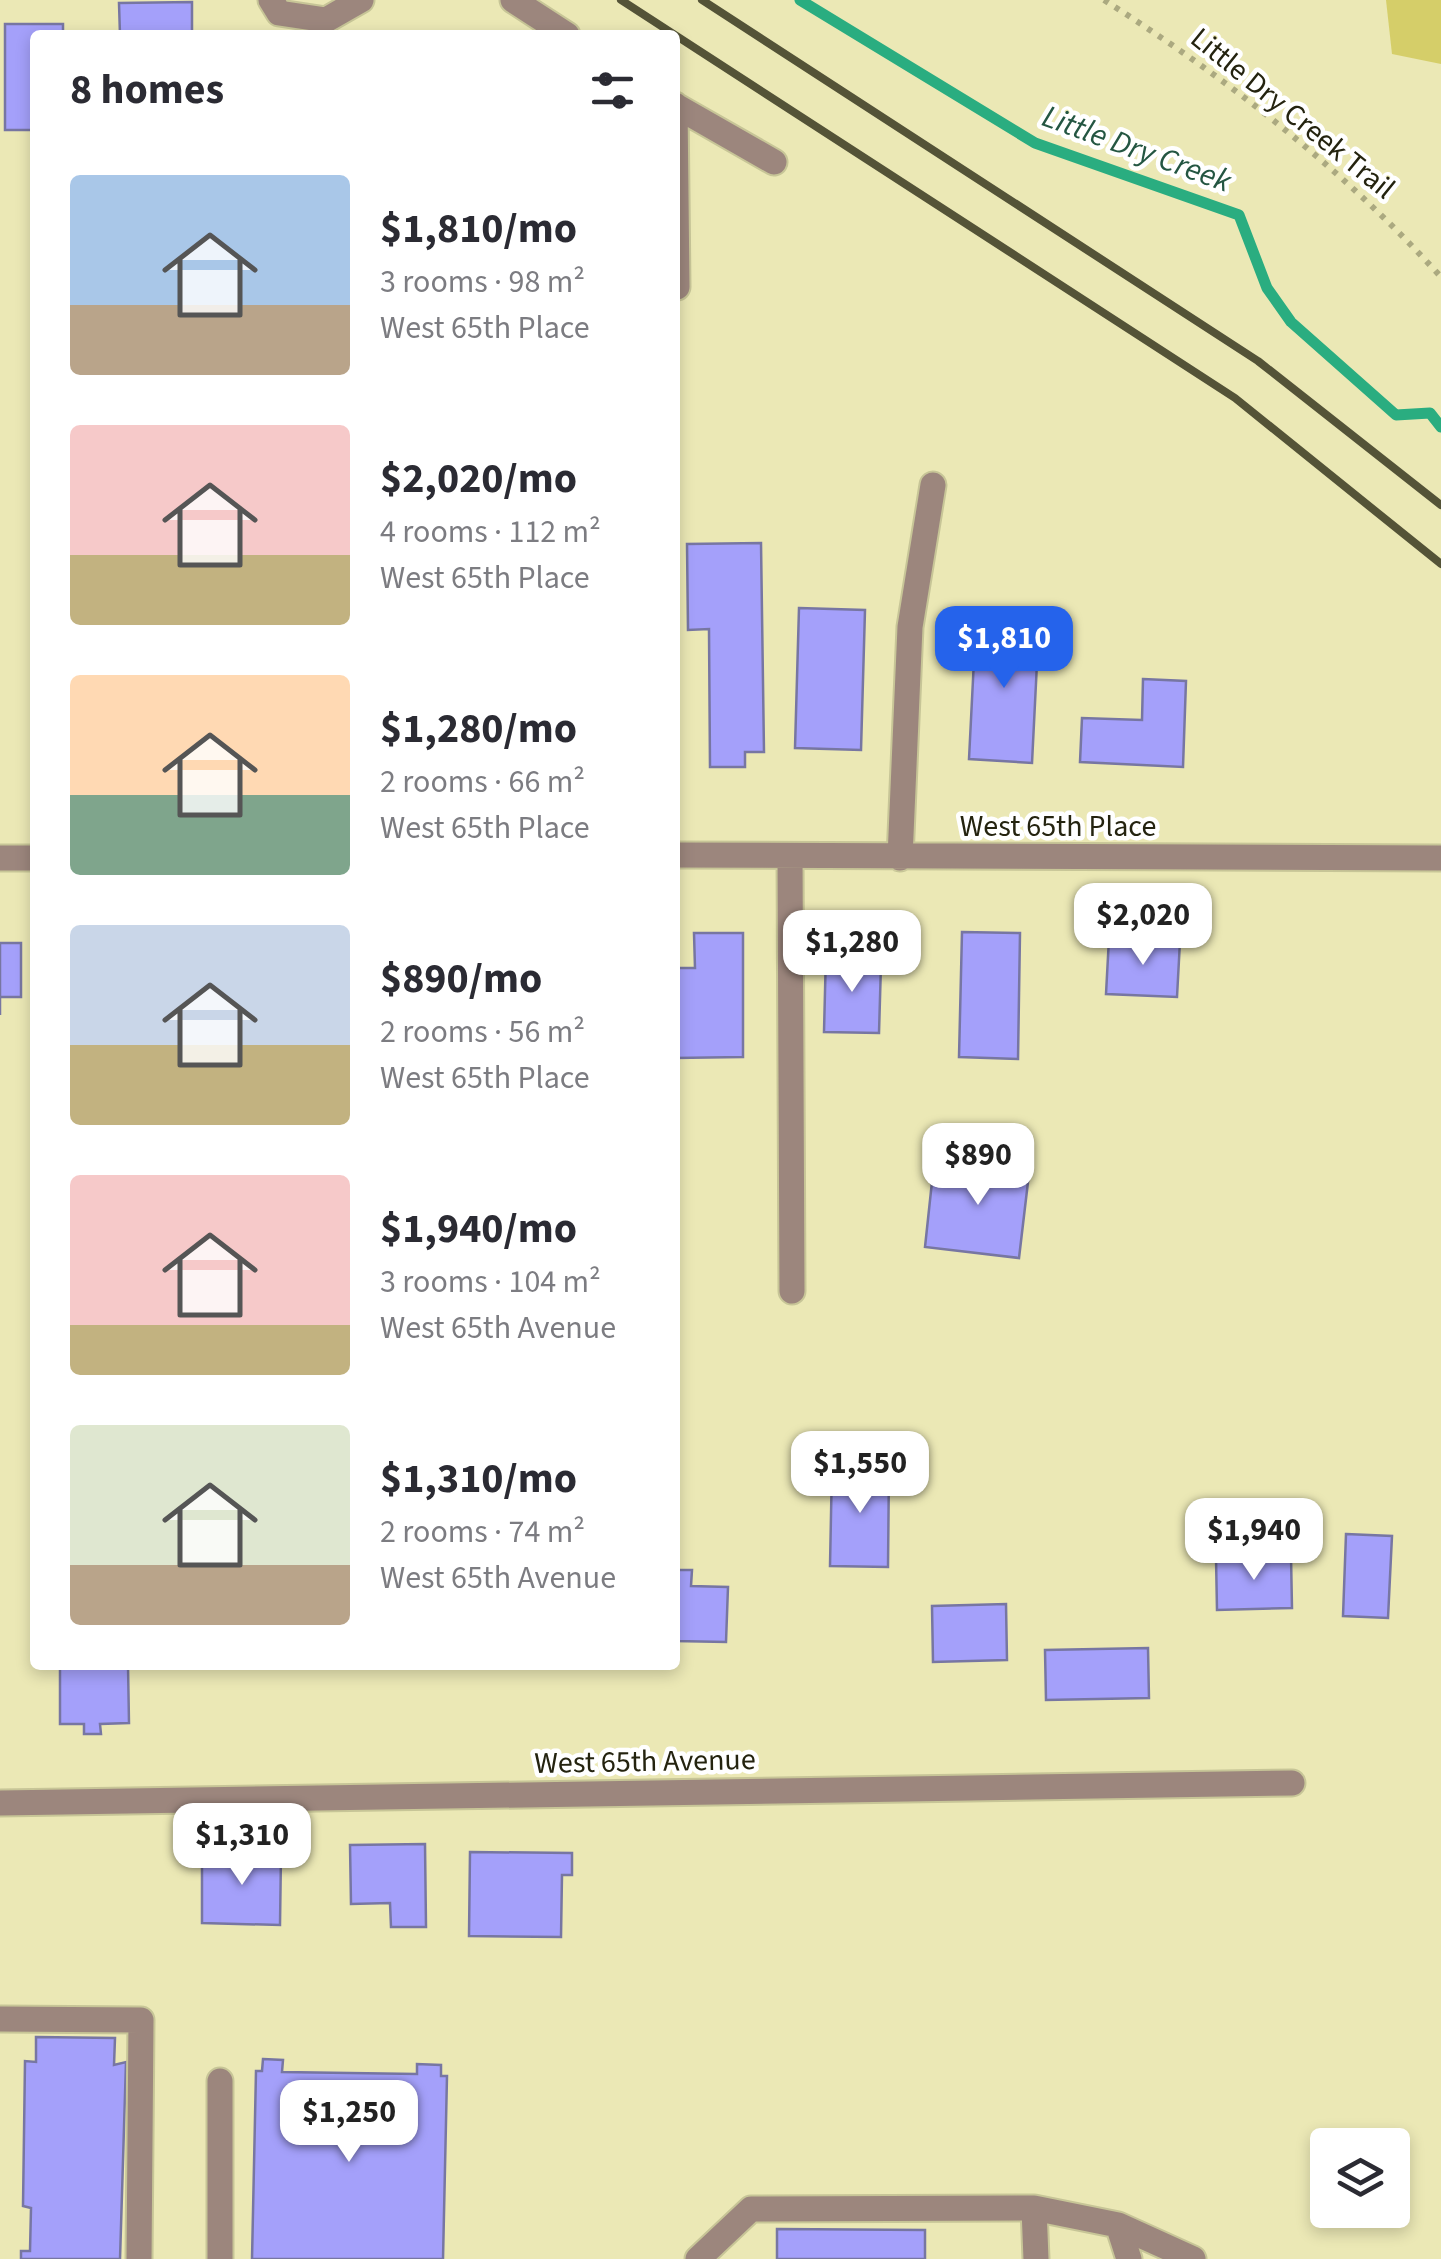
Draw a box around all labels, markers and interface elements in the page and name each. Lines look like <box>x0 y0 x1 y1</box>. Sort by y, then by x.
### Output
street label: Little Dry Creek Trail <box>1181 17 1404 209</box>
text: 8 homes <box>70 60 224 120</box>
icon: filters <box>585 63 640 118</box>
water label: Little Dry Creek <box>1036 93 1238 205</box>
text: $1,810/mo <box>380 199 577 259</box>
icon: home <box>150 215 270 335</box>
text: 3 rooms · 98 m² <box>380 259 585 305</box>
text: West 65th Place <box>380 305 590 351</box>
text: $2,020/mo <box>380 449 577 509</box>
icon: home <box>150 465 270 585</box>
text: 4 rooms · 112 m² <box>380 509 601 555</box>
text: West 65th Place <box>380 555 590 601</box>
pin: $1,810 <box>923 606 1085 691</box>
text: $1,810 <box>957 615 1051 661</box>
text: $1,280/mo <box>380 699 577 759</box>
icon: home <box>150 715 270 835</box>
text: 2 rooms · 66 m² <box>380 759 585 805</box>
text: West 65th Place <box>380 805 590 851</box>
street label: West 65th Place <box>960 805 1156 848</box>
pin: $2,020 <box>1062 883 1224 968</box>
text: $2,020 <box>1096 892 1190 938</box>
pin: $1,280 <box>771 910 933 995</box>
text: $1,280 <box>805 919 899 965</box>
text: $890/mo <box>380 949 542 1009</box>
icon: home <box>150 965 270 1085</box>
text: 2 rooms · 56 m² <box>380 1009 585 1055</box>
text: West 65th Place <box>380 1055 590 1101</box>
pin: $890 <box>919 1123 1037 1208</box>
text: $890 <box>944 1132 1012 1178</box>
text: $1,940/mo <box>380 1199 577 1259</box>
icon: home <box>150 1215 270 1335</box>
text: 3 rooms · 104 m² <box>380 1259 601 1305</box>
text: West 65th Avenue <box>380 1305 616 1351</box>
pin: $1,550 <box>779 1431 941 1516</box>
text: $1,550 <box>813 1440 907 1486</box>
text: $1,310/mo <box>380 1449 577 1509</box>
icon: home <box>150 1465 270 1585</box>
pin: $1,940 <box>1173 1498 1335 1583</box>
text: $1,940 <box>1207 1507 1301 1553</box>
text: 2 rooms · 74 m² <box>380 1509 585 1555</box>
text: West 65th Avenue <box>380 1555 616 1601</box>
street label: West 65th Avenue <box>534 1738 756 1785</box>
pin: $1,310 <box>161 1803 323 1888</box>
text: $1,310 <box>195 1812 289 1858</box>
pin: $1,250 <box>268 2080 430 2165</box>
text: $1,250 <box>302 2089 396 2135</box>
map controls <box>1310 2128 1410 2228</box>
button: layers <box>1310 2128 1410 2228</box>

